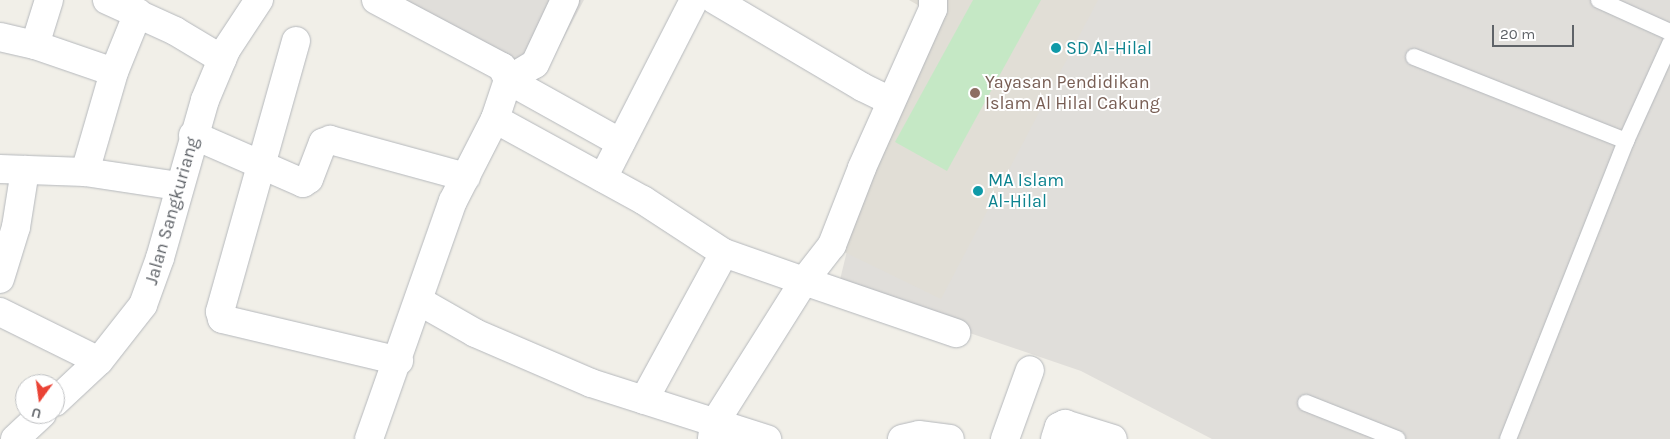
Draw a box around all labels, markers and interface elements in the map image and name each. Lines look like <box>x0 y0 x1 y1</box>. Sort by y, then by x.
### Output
scale bar <box>1495 15 1578 47</box>
text: 20 m <box>1500 25 1535 43</box>
place label: SD Al-Hilal <box>1066 37 1152 59</box>
marker: SD Al-Hilal <box>1050 42 1062 54</box>
place label: Yayasan Pendidikan Islam Al Hilal Cakung <box>985 72 1160 115</box>
marker: Yayasan Pendidikan Islam Al Hilal Cakung <box>969 87 981 99</box>
street label: Jalan Sangkuriang <box>141 135 203 287</box>
place label: MA Islam Al-Hilal <box>988 170 1064 212</box>
marker: MA Islam Al-Hilal <box>972 185 984 197</box>
north arrow <box>15 374 65 424</box>
text: U <box>30 404 43 422</box>

